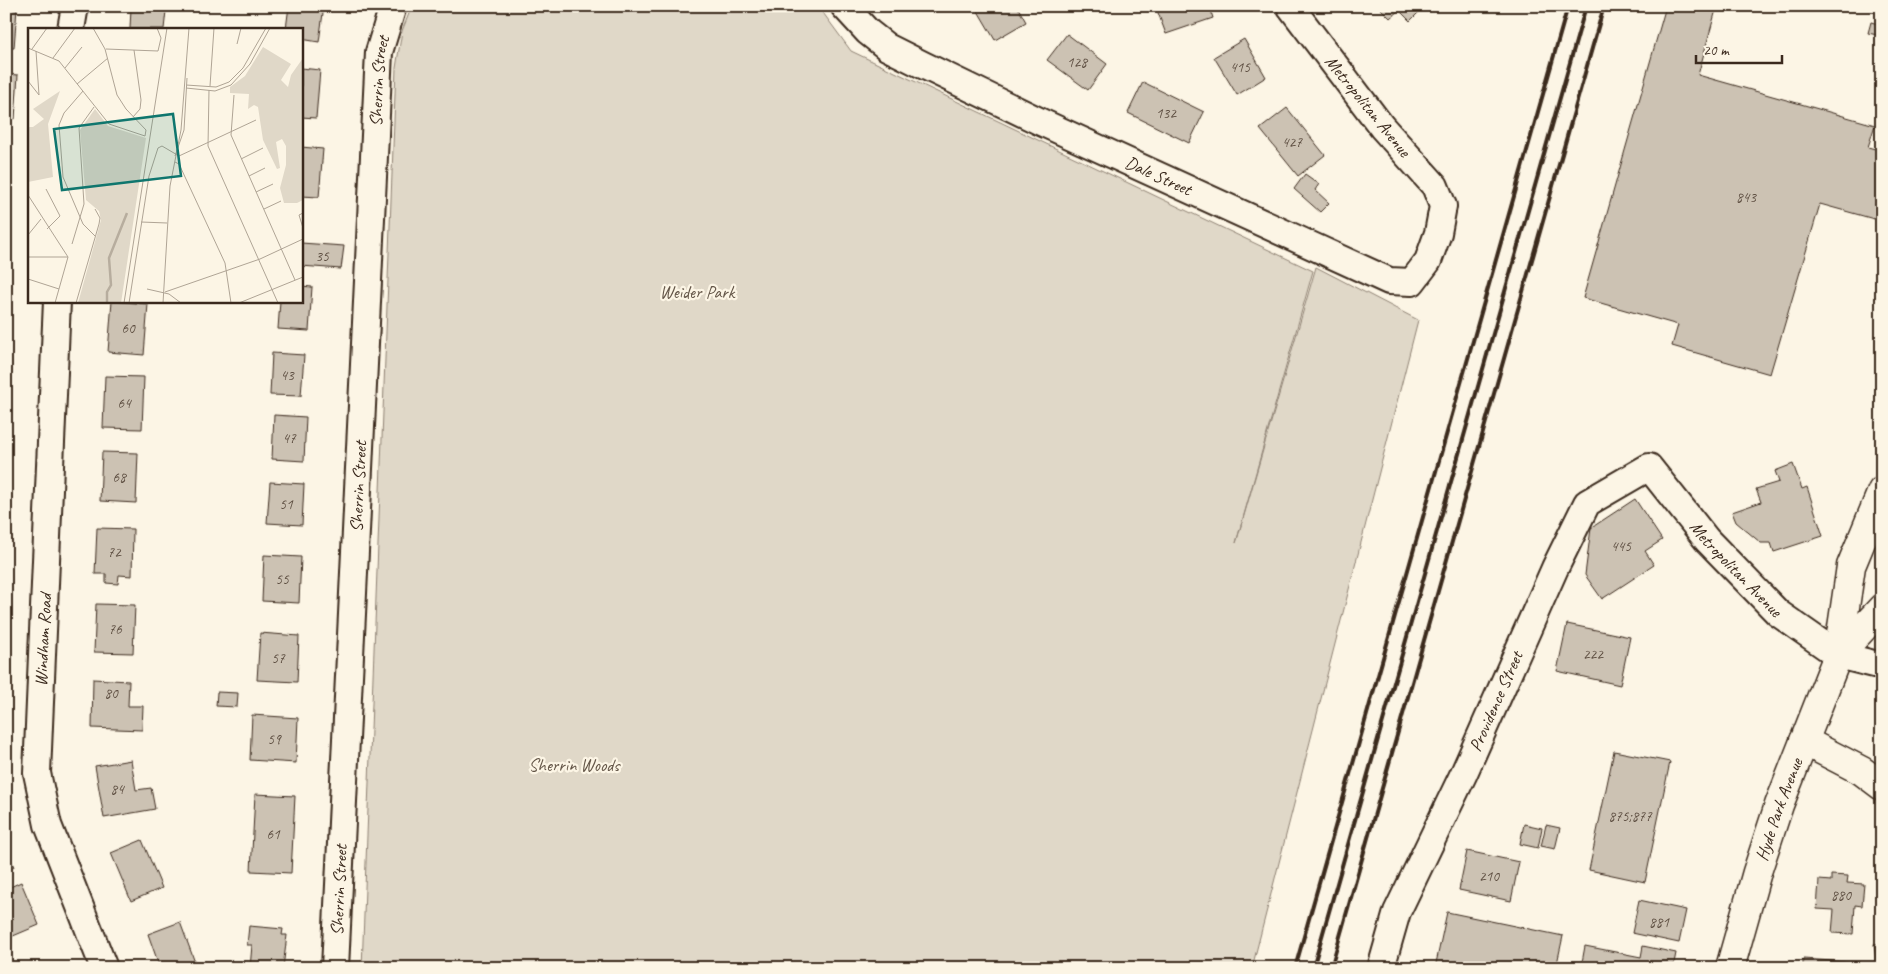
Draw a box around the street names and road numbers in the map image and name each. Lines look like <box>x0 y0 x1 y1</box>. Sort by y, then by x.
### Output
street label: Sherrin Street <box>364 31 395 127</box>
street label: Metropolitan Avenue <box>1320 51 1416 162</box>
street label: Dale Street <box>1122 151 1197 201</box>
street label: Sherrin Street <box>345 439 371 533</box>
street label: Metropolitan Avenue <box>1685 516 1787 622</box>
street label: Windham Road <box>30 590 57 687</box>
street label: Providence Street <box>1464 646 1528 755</box>
street label: Hyde Park Avenue <box>1750 754 1808 863</box>
street label: Sherrin Street <box>326 842 352 936</box>

